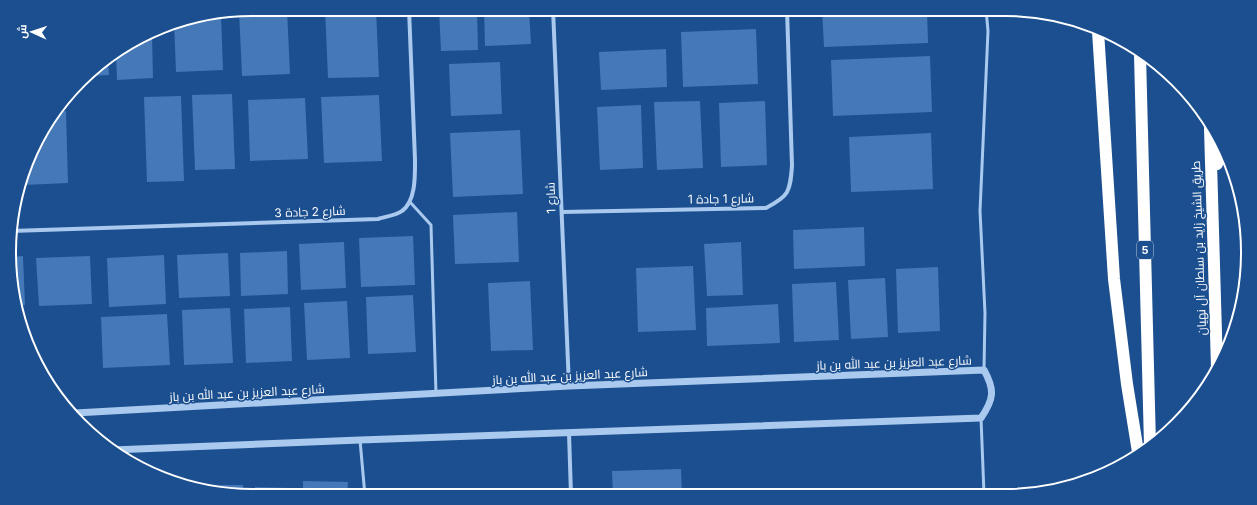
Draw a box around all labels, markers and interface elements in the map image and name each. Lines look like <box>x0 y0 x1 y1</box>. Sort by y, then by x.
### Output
north arrow <box>12 12 52 52</box>
text: ش <box>15 24 29 39</box>
street label: طريق الشيخ زايد بن سلطان آل نهيان <box>1188 160 1210 336</box>
street label: شارع 1 <box>542 182 560 214</box>
street label: شارع 1 جادة 1 <box>688 190 754 208</box>
street label: شارع 2 جادة 3 <box>274 203 346 221</box>
road number: 5 <box>1137 241 1153 259</box>
street label: شارع عبد العزيز بن عبد الله بن باز <box>815 352 972 374</box>
street label: شارع عبد العزيز بن عبد الله بن باز <box>491 364 648 388</box>
street label: شارع عبد العزيز بن عبد الله بن باز <box>168 381 325 405</box>

